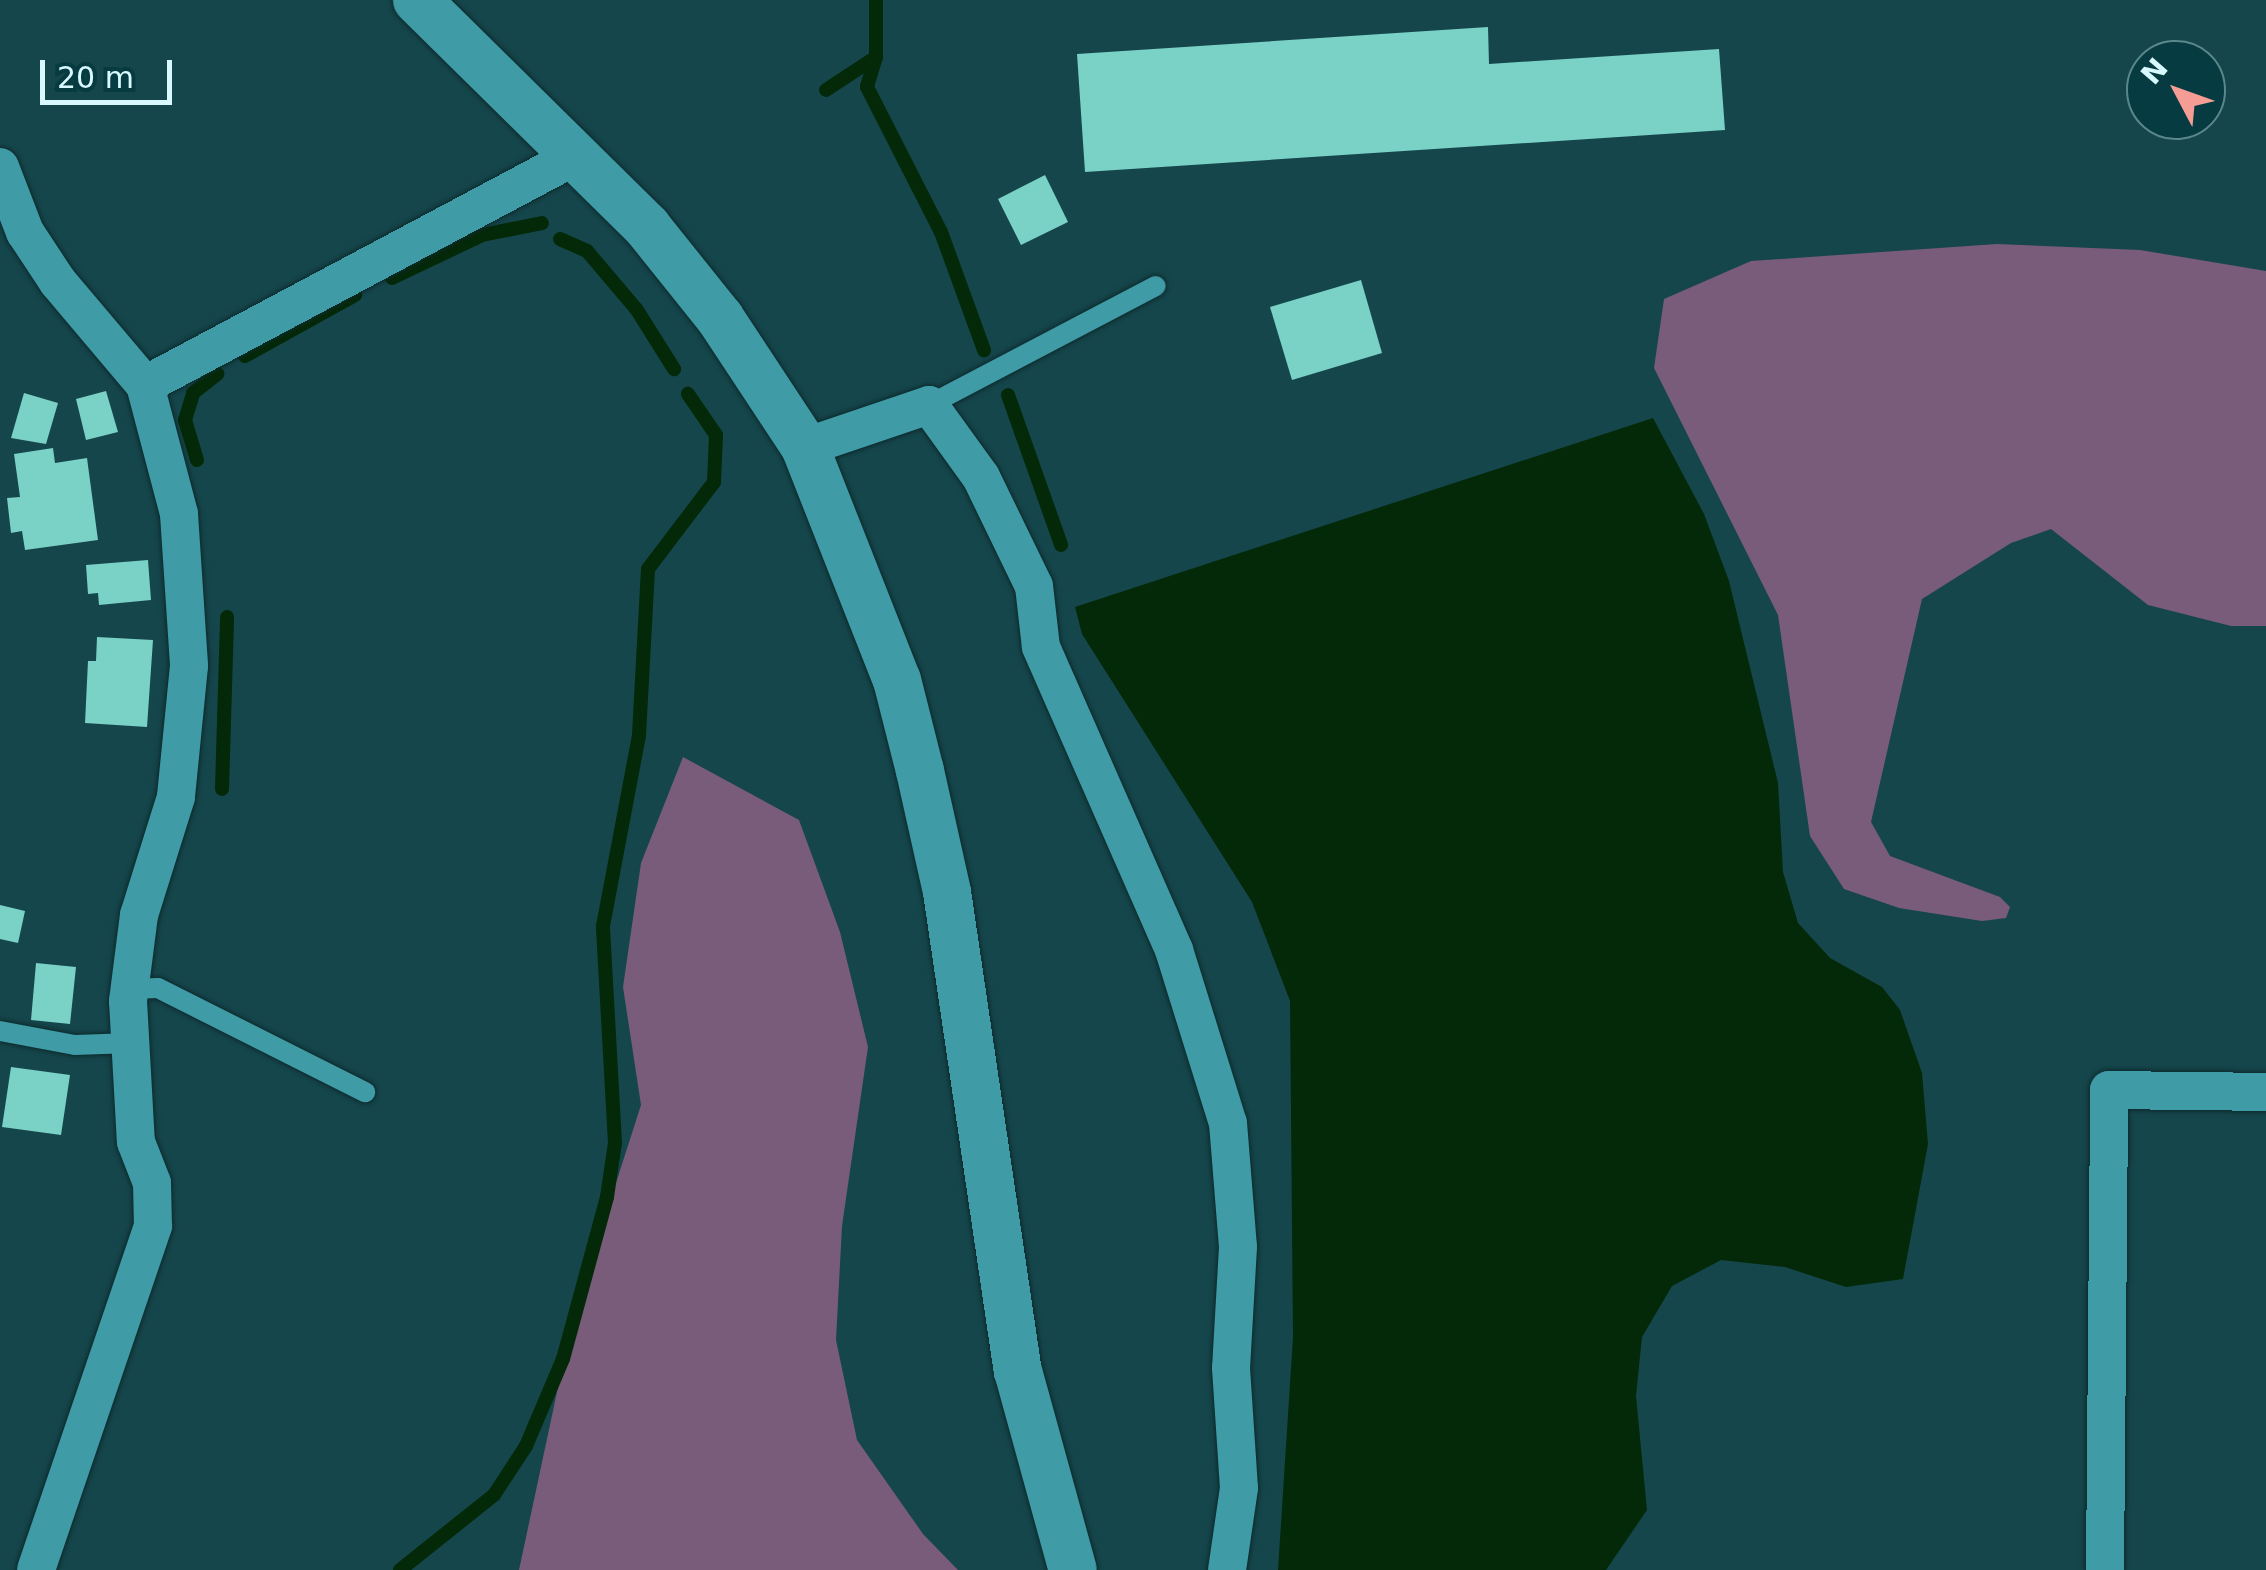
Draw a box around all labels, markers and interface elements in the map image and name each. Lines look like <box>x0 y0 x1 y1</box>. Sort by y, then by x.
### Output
scale bar <box>45 40 178 102</box>
north arrow <box>2126 40 2226 140</box>
text: N <box>2134 52 2175 91</box>
text: 20 m <box>57 60 134 95</box>

